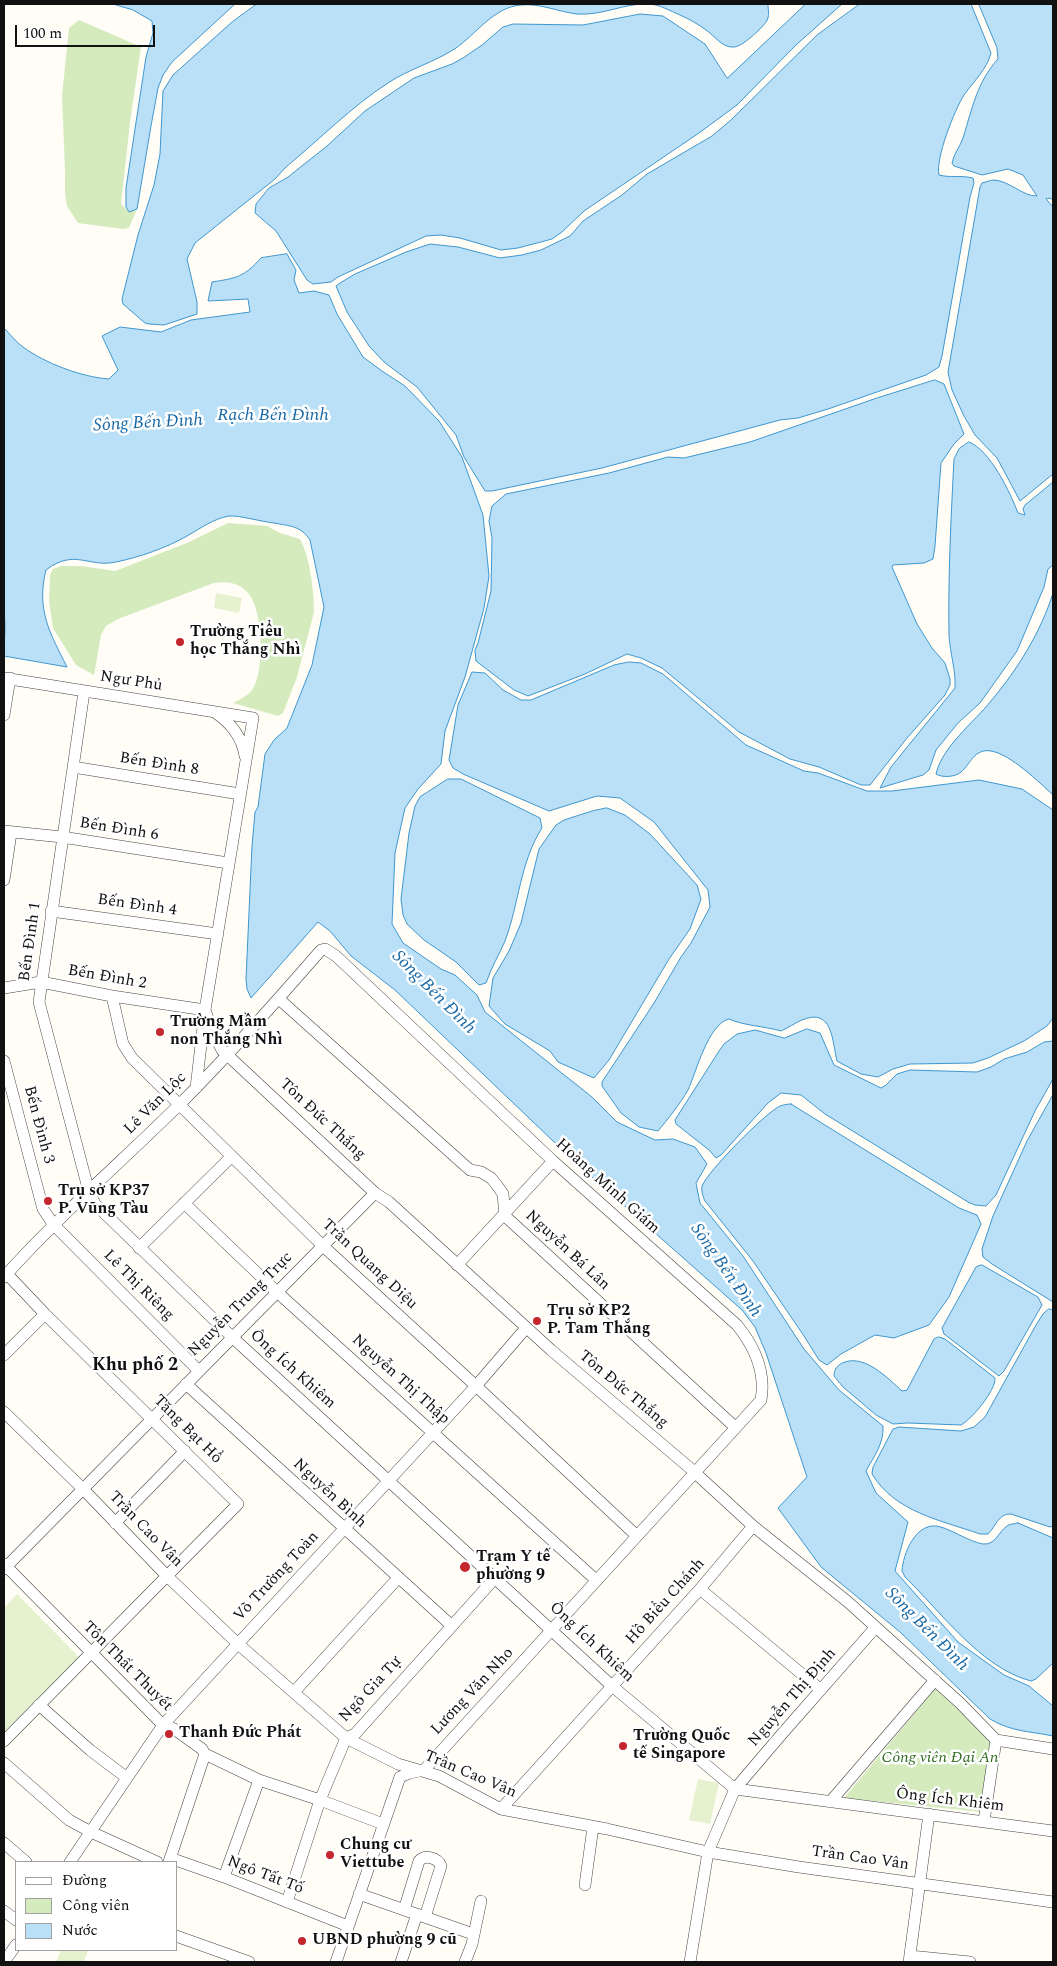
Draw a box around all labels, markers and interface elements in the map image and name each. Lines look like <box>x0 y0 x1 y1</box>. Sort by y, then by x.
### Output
scale bar <box>18 15 158 47</box>
text: 100 m <box>23 22 62 45</box>
water label: Rạch Bến Đình <box>217 405 329 427</box>
water label: Sông Bến Đình <box>93 410 203 438</box>
place label: Trường Tiểu học Thắng Nhì <box>190 623 301 661</box>
marker: Trường Tiểu học Thắng Nhì <box>174 636 186 648</box>
street label: Ngư Phủ <box>98 668 164 696</box>
street label: Bến Đình 8 <box>118 749 200 781</box>
street label: Bến Đình 6 <box>78 814 160 846</box>
street label: Bến Đình 4 <box>96 891 178 921</box>
street label: Bến Đình 1 <box>16 901 46 983</box>
water label: Sông Bến Đình <box>387 947 479 1039</box>
street label: Bến Đình 2 <box>66 962 148 994</box>
place label: Trường Mầm non Thắng Nhì <box>170 1013 283 1051</box>
marker: Trường Mầm non Thắng Nhì <box>154 1026 166 1038</box>
street label: Lê Văn Lộc <box>121 1069 191 1139</box>
street label: Tôn Đức Thắng <box>275 1075 369 1165</box>
street label: Bến Đình 3 <box>18 1084 58 1166</box>
street label: Hoàng Minh Giám <box>551 1135 663 1239</box>
place label: Trụ sở KP37 P. Vũng Tàu <box>58 1182 150 1220</box>
marker: Trụ sở KP37 P. Vũng Tàu <box>42 1195 54 1207</box>
street label: Nguyễn Bá Lân <box>521 1207 613 1295</box>
street label: Trần Quang Diệu <box>317 1216 421 1314</box>
water label: Sông Bến Đình <box>685 1220 765 1322</box>
street label: Lê Thị Riêng <box>99 1247 177 1325</box>
street label: Nguyễn Trung Trực <box>185 1249 297 1361</box>
place label: Trụ sở KP2 P. Tam Thắng <box>547 1302 650 1340</box>
marker: Trụ sở KP2 P. Tam Thắng <box>531 1315 543 1327</box>
street label: Ông Ích Khiêm <box>245 1326 339 1414</box>
street label: Nguyễn Thị Thập <box>347 1331 453 1429</box>
street label: Tôn Đức Thắng <box>574 1347 672 1433</box>
district label: Khu phố 2 <box>92 1355 178 1377</box>
street label: Tăng Bạt Hổ <box>149 1392 225 1468</box>
street label: Nguyễn Bình <box>288 1455 370 1533</box>
street label: Trần Cao Vân <box>104 1488 186 1572</box>
street label: Võ Trường Toản <box>231 1528 323 1626</box>
place label: Trạm Y tế phường 9 <box>476 1548 550 1586</box>
street label: Hồ Biểu Chánh <box>622 1555 710 1649</box>
marker: Trạm Y tế phường 9 <box>458 1560 472 1574</box>
water label: Sông Bến Đình <box>880 1584 972 1676</box>
street label: Ông Ích Khiêm <box>545 1599 637 1687</box>
street label: Tôn Thất Thuyết <box>78 1618 176 1716</box>
street label: Lương Văn Nho <box>428 1644 518 1740</box>
street label: Nguyễn Thị Định <box>745 1645 841 1751</box>
street label: Ngô Gia Tự <box>336 1653 406 1727</box>
place label: Thanh Đức Phát <box>179 1724 301 1744</box>
place label: Trường Quốc tế Singapore <box>633 1727 730 1765</box>
marker: Thanh Đức Phát <box>163 1728 175 1740</box>
marker: Trường Quốc tế Singapore <box>617 1740 629 1752</box>
street label: Trần Cao Vân <box>421 1747 519 1803</box>
park label: Công viên Đại An <box>881 1749 999 1769</box>
street label: Ông Ích Khiêm <box>895 1785 1005 1817</box>
place label: Chung cư Viettube <box>340 1836 410 1874</box>
street label: Trần Cao Vân <box>810 1843 910 1875</box>
marker: Chung cư Viettube <box>324 1849 336 1861</box>
street label: Ngô Tất Tố <box>224 1853 306 1899</box>
legend <box>15 1861 178 1951</box>
text: Đường <box>62 1869 107 1892</box>
text: Công viên <box>62 1894 129 1917</box>
text: Nước <box>62 1919 98 1942</box>
place label: UBND phường 9 cũ <box>312 1931 457 1951</box>
marker: UBND phường 9 cũ <box>296 1935 308 1947</box>

